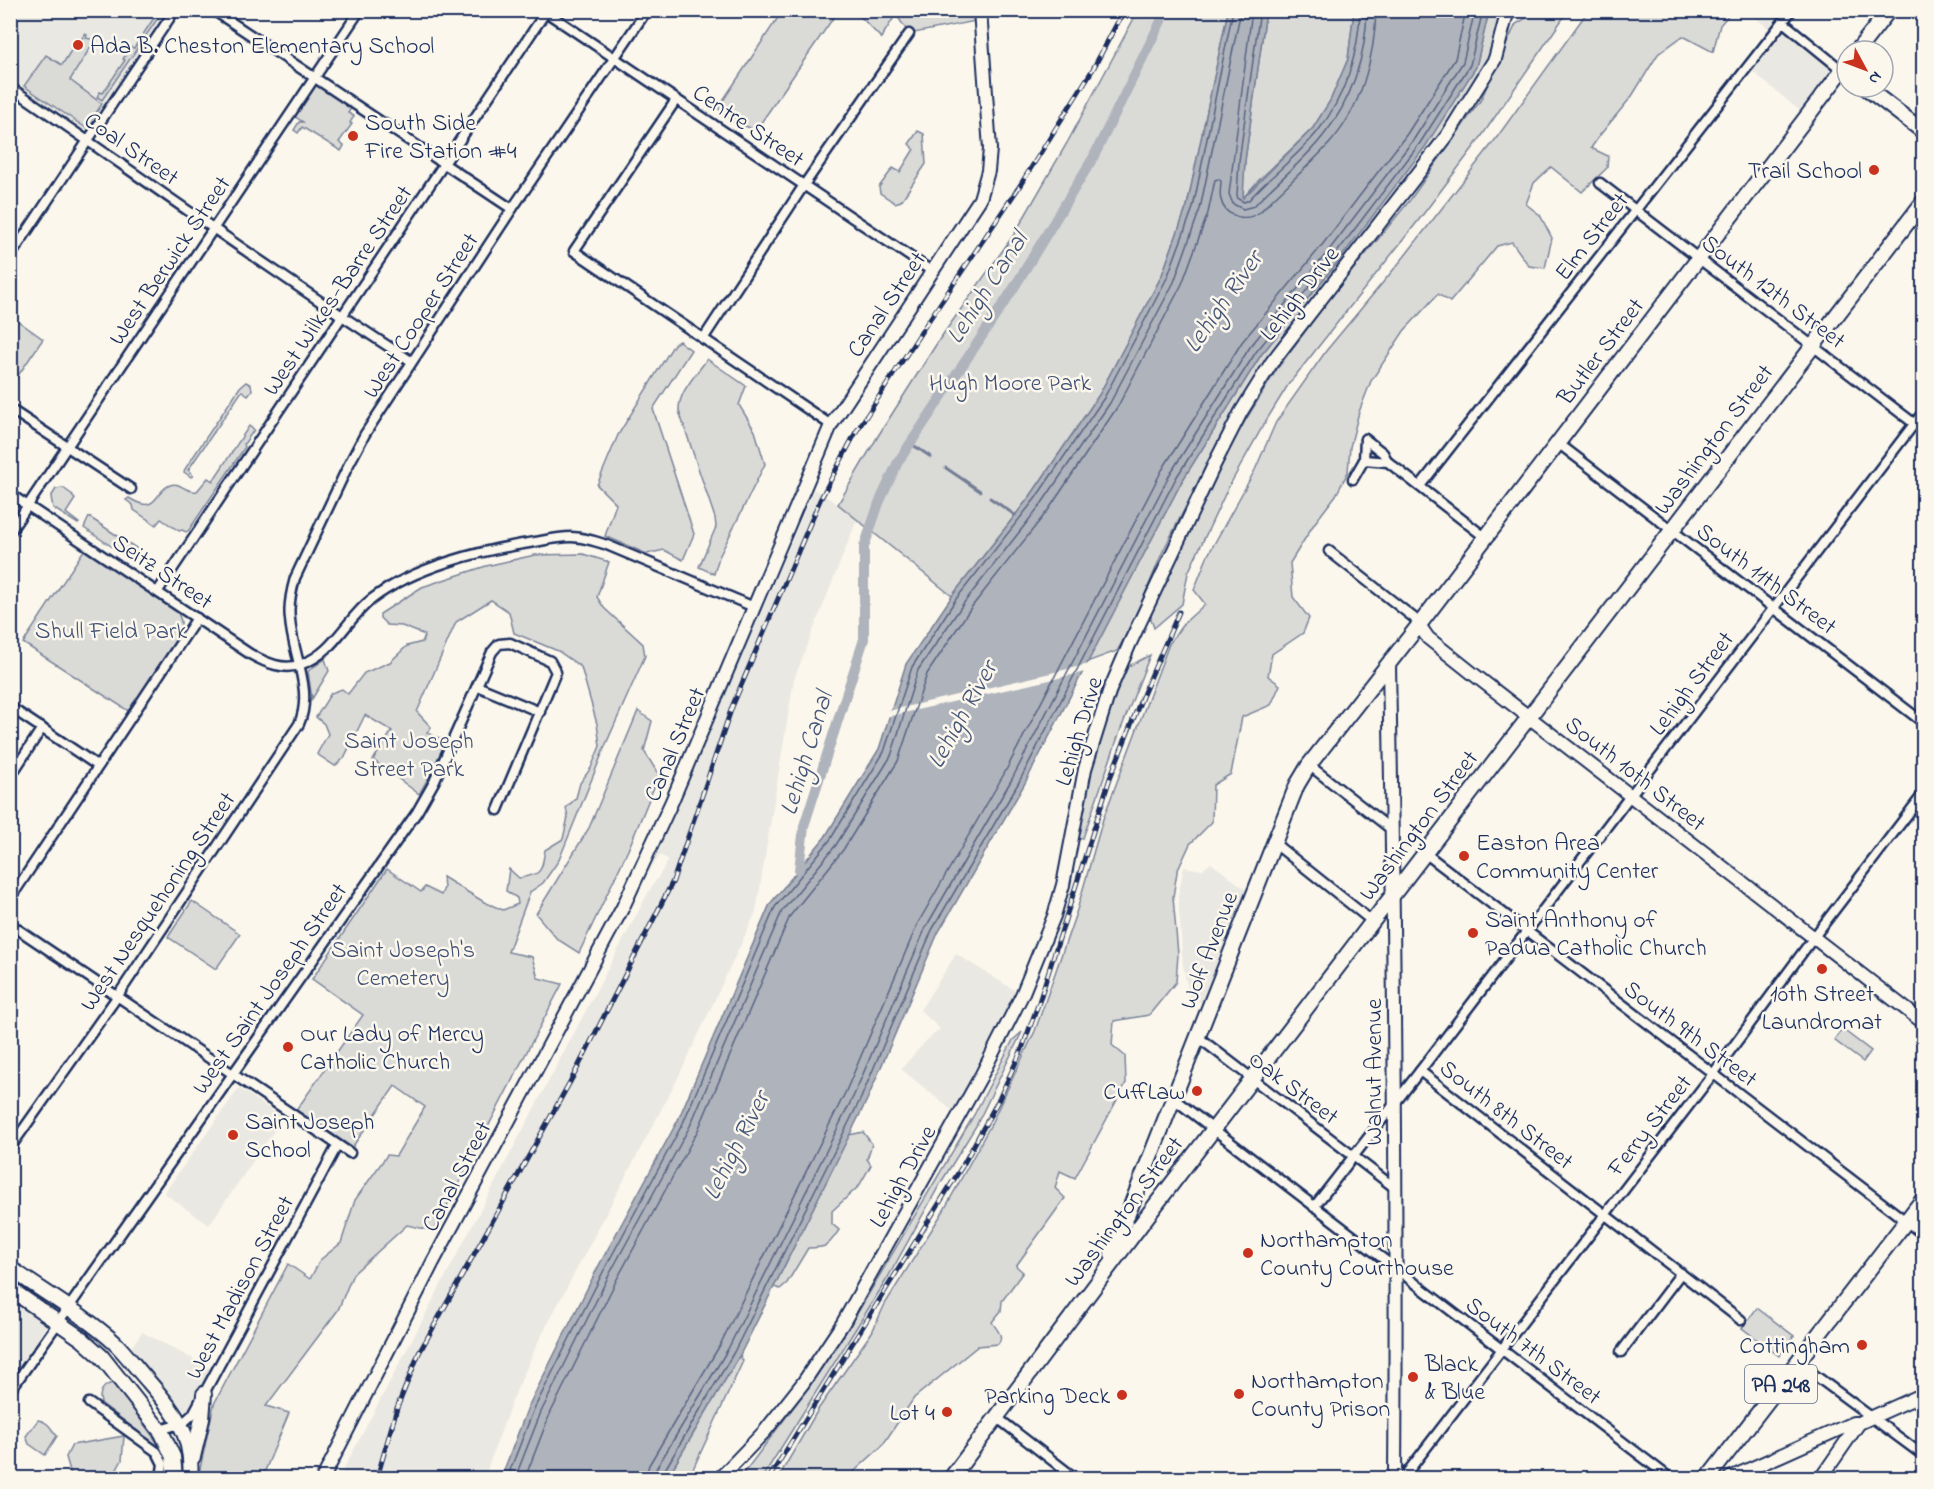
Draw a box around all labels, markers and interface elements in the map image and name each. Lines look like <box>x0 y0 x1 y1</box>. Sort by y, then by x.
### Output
place label: Ada B. Cheston Elementary School <box>90 30 434 66</box>
marker: Ada B. Cheston Elementary School <box>71 38 85 52</box>
north arrow <box>1835 39 1895 99</box>
text: N <box>1862 66 1887 90</box>
street label: Centre Street <box>685 77 811 178</box>
street label: Coal Street <box>76 104 185 196</box>
place label: South Side Fire Station #4 <box>364 107 517 170</box>
marker: South Side Fire Station #4 <box>346 129 360 143</box>
place label: Trail School <box>1748 155 1862 190</box>
marker: Trail School <box>1867 163 1881 177</box>
street label: West Berwick Street <box>101 170 241 353</box>
street label: West Wilkes-Barre Street <box>255 179 423 404</box>
street label: Elm Street <box>1547 186 1639 289</box>
water label: Lehigh Canal <box>938 223 1041 352</box>
street label: West Cooper Street <box>355 227 489 406</box>
street label: South 12th Street <box>1693 227 1852 359</box>
street label: Lehigh Drive <box>1252 239 1350 350</box>
water label: Lehigh River <box>1175 241 1275 362</box>
street label: Canal Street <box>840 245 937 366</box>
street label: Butler Street <box>1549 291 1654 414</box>
street label: Washington Street <box>1647 358 1783 523</box>
park label: Hugh Moore Park <box>929 367 1091 402</box>
street label: South 11th Street <box>1688 515 1843 645</box>
street label: Seitz Street <box>104 526 219 620</box>
park label: Shull Field Park <box>35 615 188 650</box>
street label: Lehigh Street <box>1642 625 1744 744</box>
water label: Lehigh River <box>919 652 1010 776</box>
street label: Lehigh Drive <box>1047 672 1114 791</box>
street label: Canal Street <box>636 682 716 808</box>
water label: Lehigh Canal <box>771 685 845 820</box>
street label: South 10th Street <box>1556 709 1713 841</box>
park label: Saint Joseph Street Park <box>344 725 474 788</box>
street label: Washington Street <box>1352 744 1488 909</box>
street label: West Nesquehoning Street <box>72 786 246 1019</box>
place label: Easton Area Community Center <box>1476 827 1659 891</box>
marker: Easton Area Community Center <box>1457 849 1471 863</box>
street label: West Saint Joseph Street <box>185 876 358 1103</box>
street label: Wolf Avenue <box>1172 887 1249 1015</box>
place label: Saint Anthony of Padua Catholic Church <box>1485 904 1707 967</box>
marker: Saint Anthony of Padua Catholic Church <box>1466 926 1480 940</box>
park label: Saint Joseph's Cemetery <box>331 934 475 998</box>
marker: 10th Street Laundromat <box>1815 962 1829 976</box>
street label: South 9th Street <box>1615 973 1764 1097</box>
place label: 10th Street Laundromat <box>1762 978 1882 1041</box>
street label: Walnut Avenue <box>1358 998 1393 1145</box>
place label: Our Lady of Mercy Catholic Church <box>300 1018 484 1081</box>
marker: Our Lady of Mercy Catholic Church <box>281 1040 295 1054</box>
street label: Oak Street <box>1240 1043 1345 1135</box>
street label: South 8th Street <box>1431 1052 1580 1180</box>
street label: Ferry Street <box>1599 1068 1703 1186</box>
place label: CuffLaw <box>1103 1076 1185 1111</box>
water label: Lehigh River <box>694 1083 783 1207</box>
marker: CuffLaw <box>1190 1084 1204 1098</box>
place label: Saint Joseph School <box>245 1106 374 1169</box>
street label: Canal Street <box>414 1115 502 1239</box>
street label: Lehigh Drive <box>862 1119 947 1235</box>
marker: Saint Joseph School <box>226 1128 240 1142</box>
street label: Washington Street <box>1057 1130 1193 1295</box>
street label: West Madison Street <box>178 1190 305 1386</box>
place label: Northampton County Courthouse <box>1260 1224 1454 1288</box>
marker: Northampton County Courthouse <box>1241 1246 1255 1260</box>
street label: South 7th Street <box>1457 1289 1608 1415</box>
place label: Cottingham <box>1739 1330 1850 1365</box>
marker: Cottingham <box>1855 1338 1869 1352</box>
place label: Black & Blue <box>1424 1348 1485 1411</box>
place label: Northampton County Prison <box>1251 1365 1390 1429</box>
road number: PA 248 <box>1745 1365 1817 1403</box>
marker: Black & Blue <box>1406 1370 1420 1384</box>
place label: Parking Deck <box>984 1380 1110 1415</box>
marker: Northampton County Prison <box>1232 1387 1246 1401</box>
marker: Parking Deck <box>1115 1388 1129 1402</box>
place label: Lot 4 <box>890 1397 935 1432</box>
marker: Lot 4 <box>940 1405 954 1419</box>

